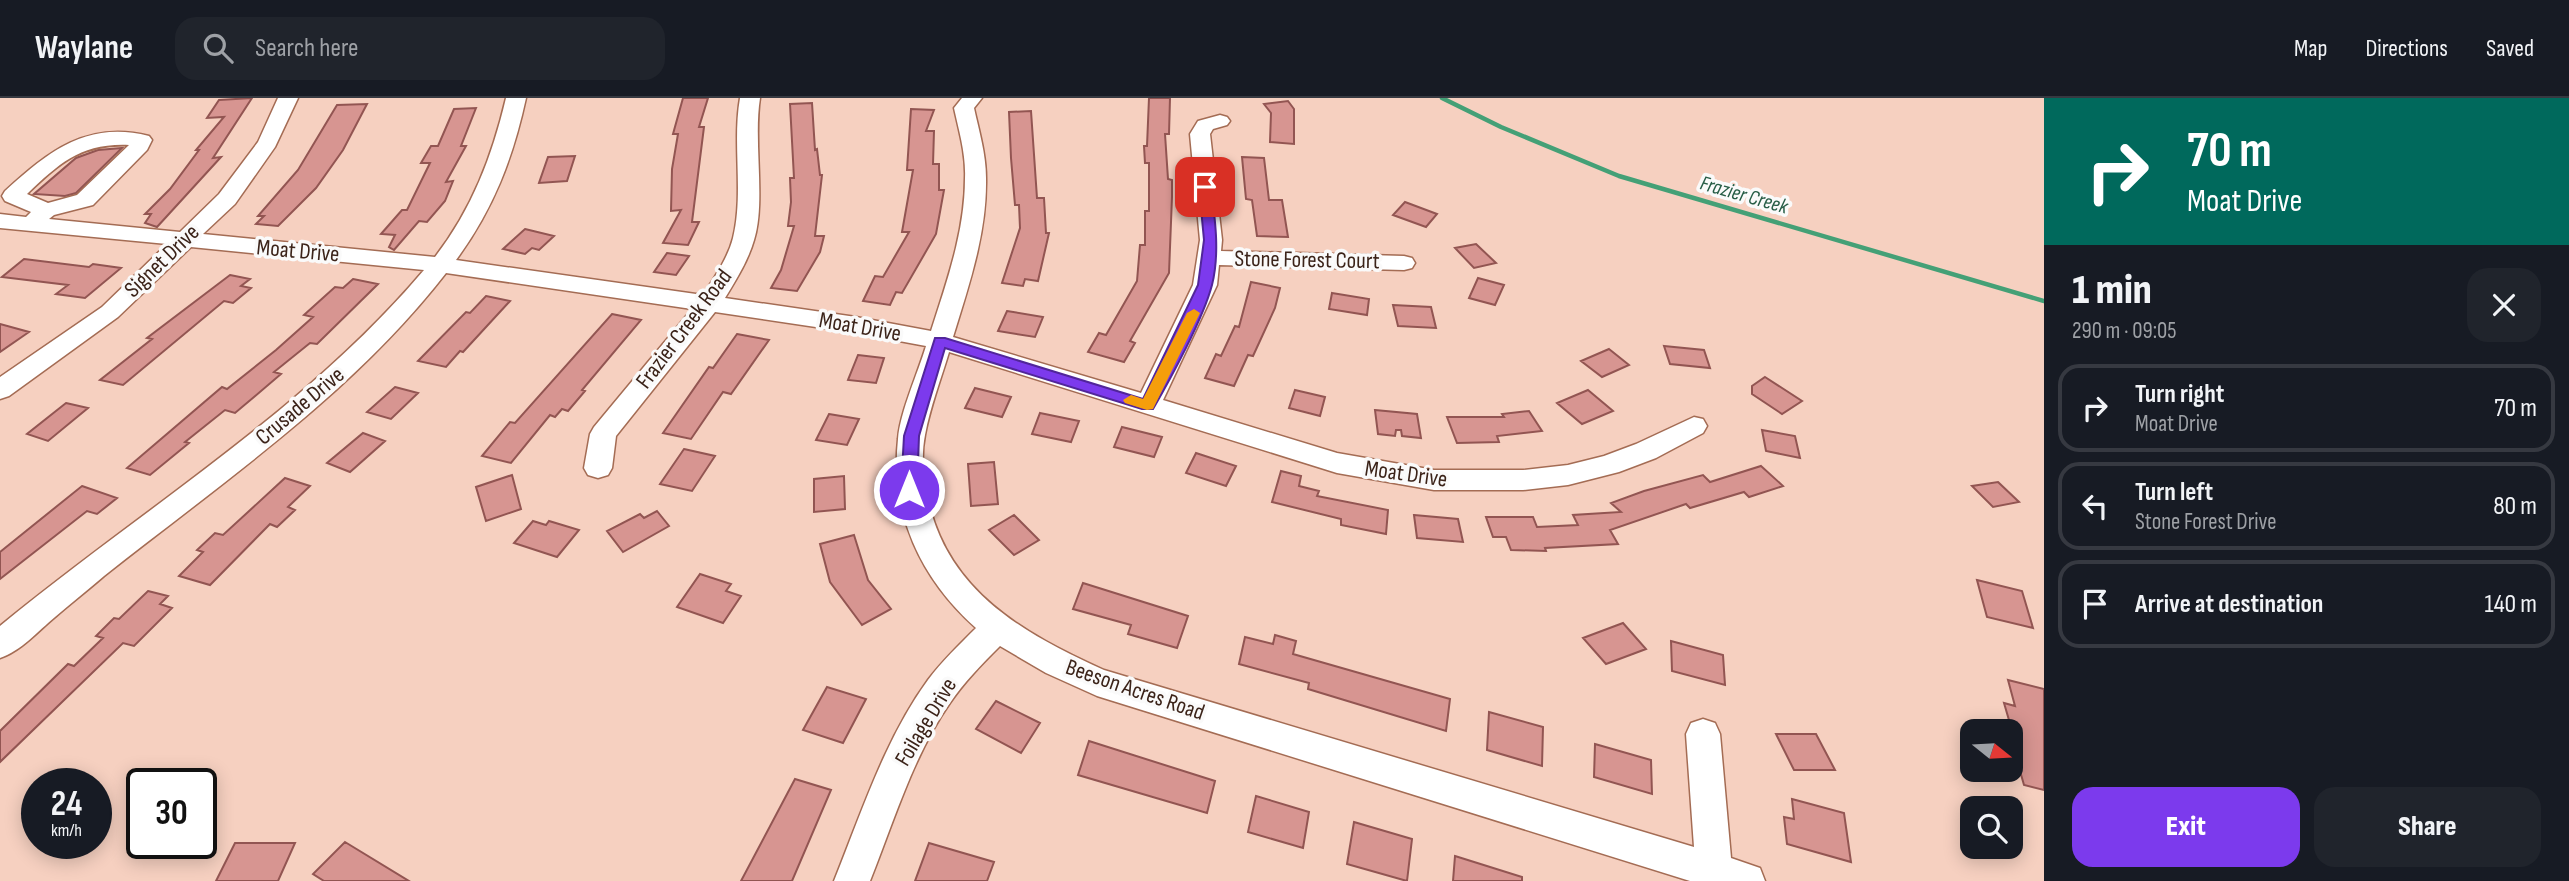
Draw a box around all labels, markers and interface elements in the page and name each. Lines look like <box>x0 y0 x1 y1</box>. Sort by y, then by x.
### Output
search box <box>175 17 665 80</box>
text: Waylane <box>35 28 133 68</box>
icon: search <box>199 29 237 67</box>
text: Search here <box>255 33 358 64</box>
text: Map <box>2294 34 2327 63</box>
text: Directions <box>2365 34 2448 63</box>
text: Saved <box>2486 34 2534 63</box>
text: 70 m <box>2187 122 2272 181</box>
icon: right <box>2072 126 2163 217</box>
pin <box>1175 157 1235 217</box>
icon: arrive <box>1186 168 1224 206</box>
water label: Frazier Creek <box>1697 171 1792 220</box>
text: Moat Drive <box>2187 182 2302 221</box>
street label: Signet Drive <box>119 219 205 303</box>
street label: Moat Drive <box>256 233 340 269</box>
street label: Stone Forest Court <box>1234 245 1380 275</box>
street label: Frazier Creek Road <box>630 264 738 394</box>
text: 1 min <box>2072 265 2152 316</box>
button: close <box>2467 268 2541 342</box>
street label: Moat Drive <box>817 306 903 348</box>
text: 290 m · 09:05 <box>2072 317 2177 345</box>
street label: Crusade Drive <box>250 361 350 451</box>
text: Turn right <box>2135 379 2224 410</box>
icon: right <box>2076 389 2114 427</box>
text: 70 m <box>2494 393 2537 424</box>
text: Moat Drive <box>2135 410 2218 438</box>
position arrow <box>872 453 946 527</box>
street label: Moat Drive <box>1363 454 1449 494</box>
text: Turn left <box>2135 477 2213 508</box>
icon: left <box>2076 487 2114 525</box>
text: 80 m <box>2493 491 2537 522</box>
text: Stone Forest Drive <box>2135 508 2276 536</box>
icon: arrive <box>2076 585 2114 623</box>
text: Arrive at destination <box>2135 589 2323 620</box>
text: 140 m <box>2485 589 2537 620</box>
street label: Beeson Acres Road <box>1062 653 1208 727</box>
street label: Foilage Drive <box>889 673 963 771</box>
north arrow <box>1960 719 2023 782</box>
map controls <box>1960 719 2023 859</box>
speed limit sign: 30 <box>126 768 217 859</box>
text: 24 <box>51 783 82 826</box>
button: Exit <box>2072 787 2300 867</box>
button: Share <box>2314 787 2541 867</box>
button: search <box>1960 796 2023 859</box>
text: km/h <box>51 820 82 841</box>

